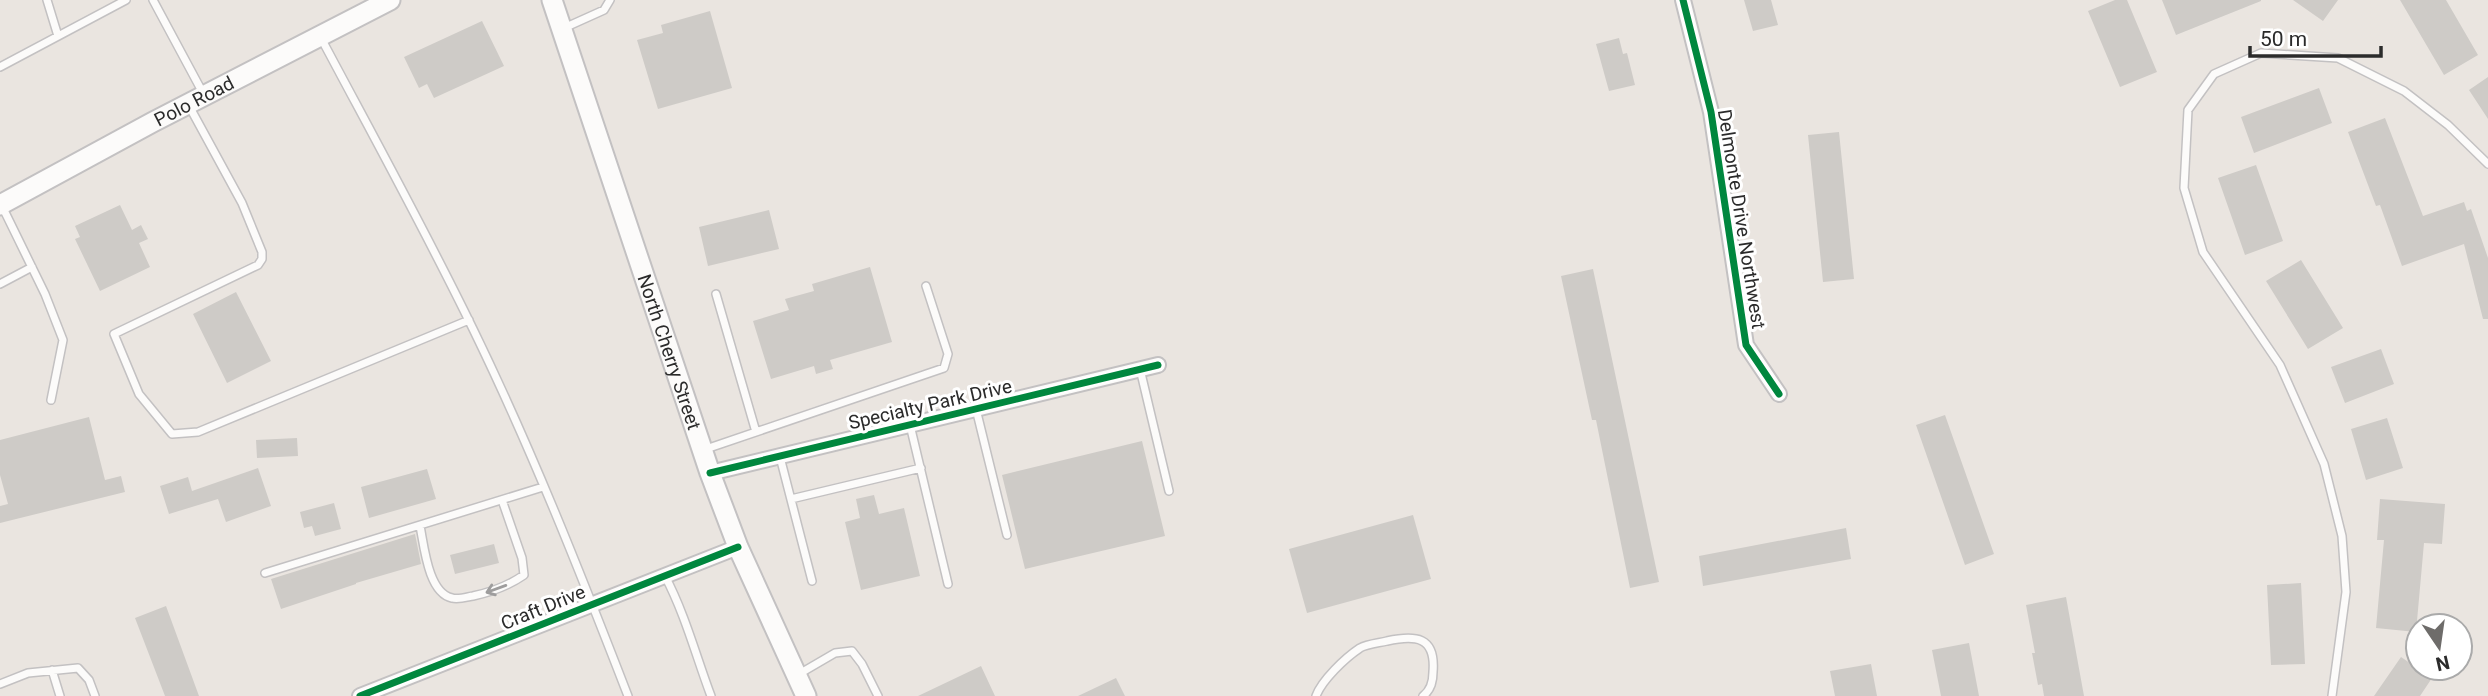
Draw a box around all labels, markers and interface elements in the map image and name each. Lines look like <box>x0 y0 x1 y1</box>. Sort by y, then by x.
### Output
scale bar <box>2250 14 2381 58</box>
text: 50 m <box>2260 27 2307 51</box>
street label: Polo Road <box>150 71 238 131</box>
street label: Delmonte Drive Northwest <box>1713 108 1770 330</box>
street label: North Cherry Street <box>632 271 706 433</box>
street label: Specialty Park Drive <box>846 374 1014 434</box>
street label: Craft Drive <box>498 580 589 635</box>
one-way arrow <box>486 584 507 597</box>
north arrow <box>2404 612 2474 682</box>
text: N <box>2434 650 2452 676</box>

